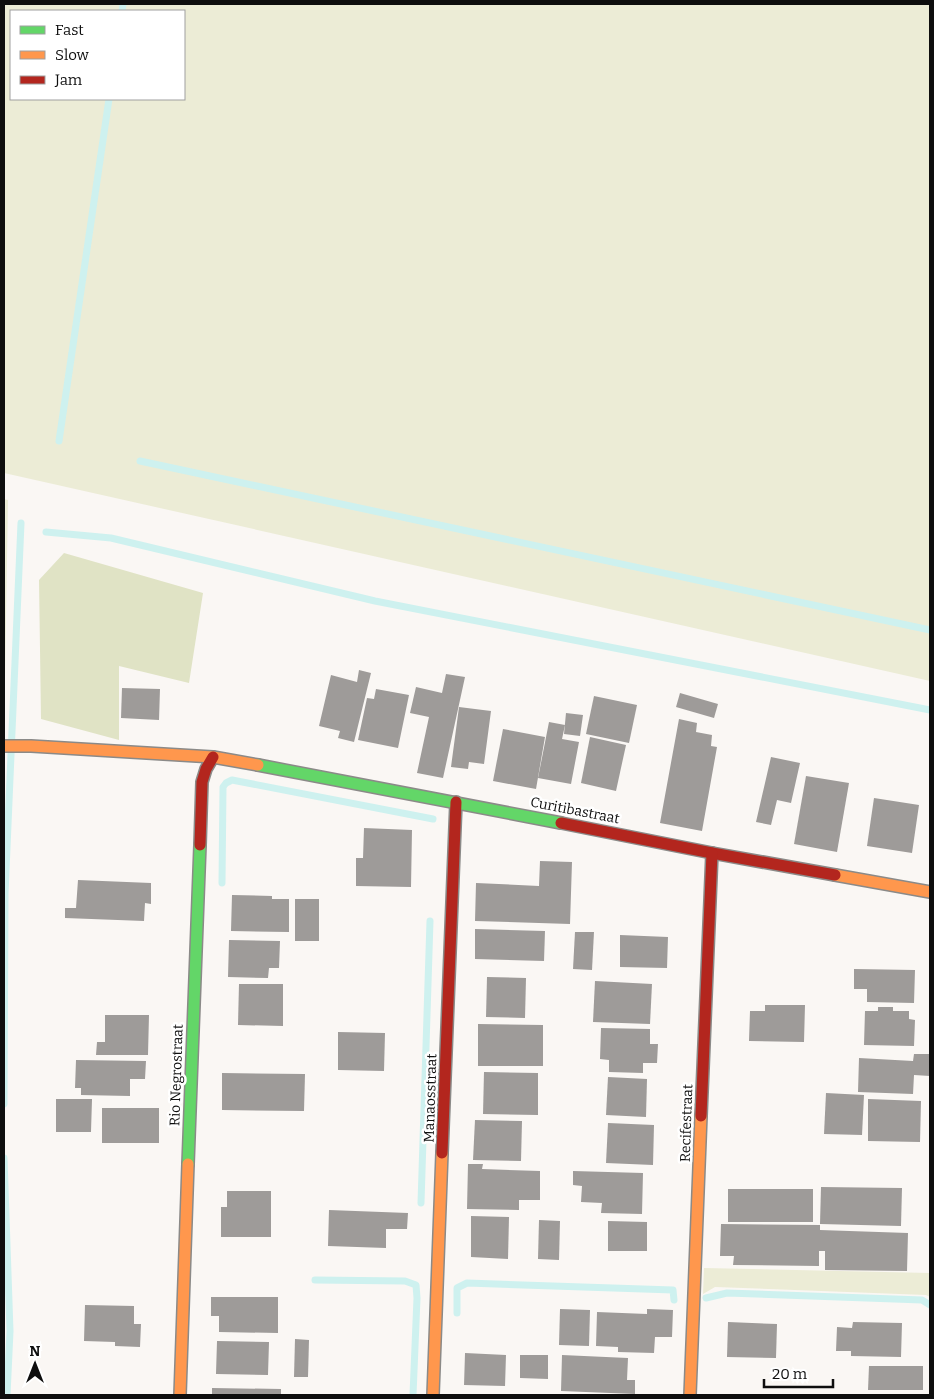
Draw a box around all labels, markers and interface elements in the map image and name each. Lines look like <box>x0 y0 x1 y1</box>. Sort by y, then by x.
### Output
legend <box>10 10 185 100</box>
text: Fast <box>55 21 84 39</box>
text: Slow <box>55 46 90 64</box>
text: Jam <box>54 71 83 89</box>
street label: Curitibastraat <box>529 794 621 827</box>
street label: Rio Negrostraat <box>166 1024 187 1126</box>
street label: Manaosstraat <box>420 1053 441 1143</box>
street label: Recifestraat <box>677 1084 696 1162</box>
north arrow <box>10 1339 60 1389</box>
text: N <box>30 1343 41 1360</box>
scale bar <box>764 1356 833 1388</box>
text: 20 m <box>772 1365 808 1383</box>

